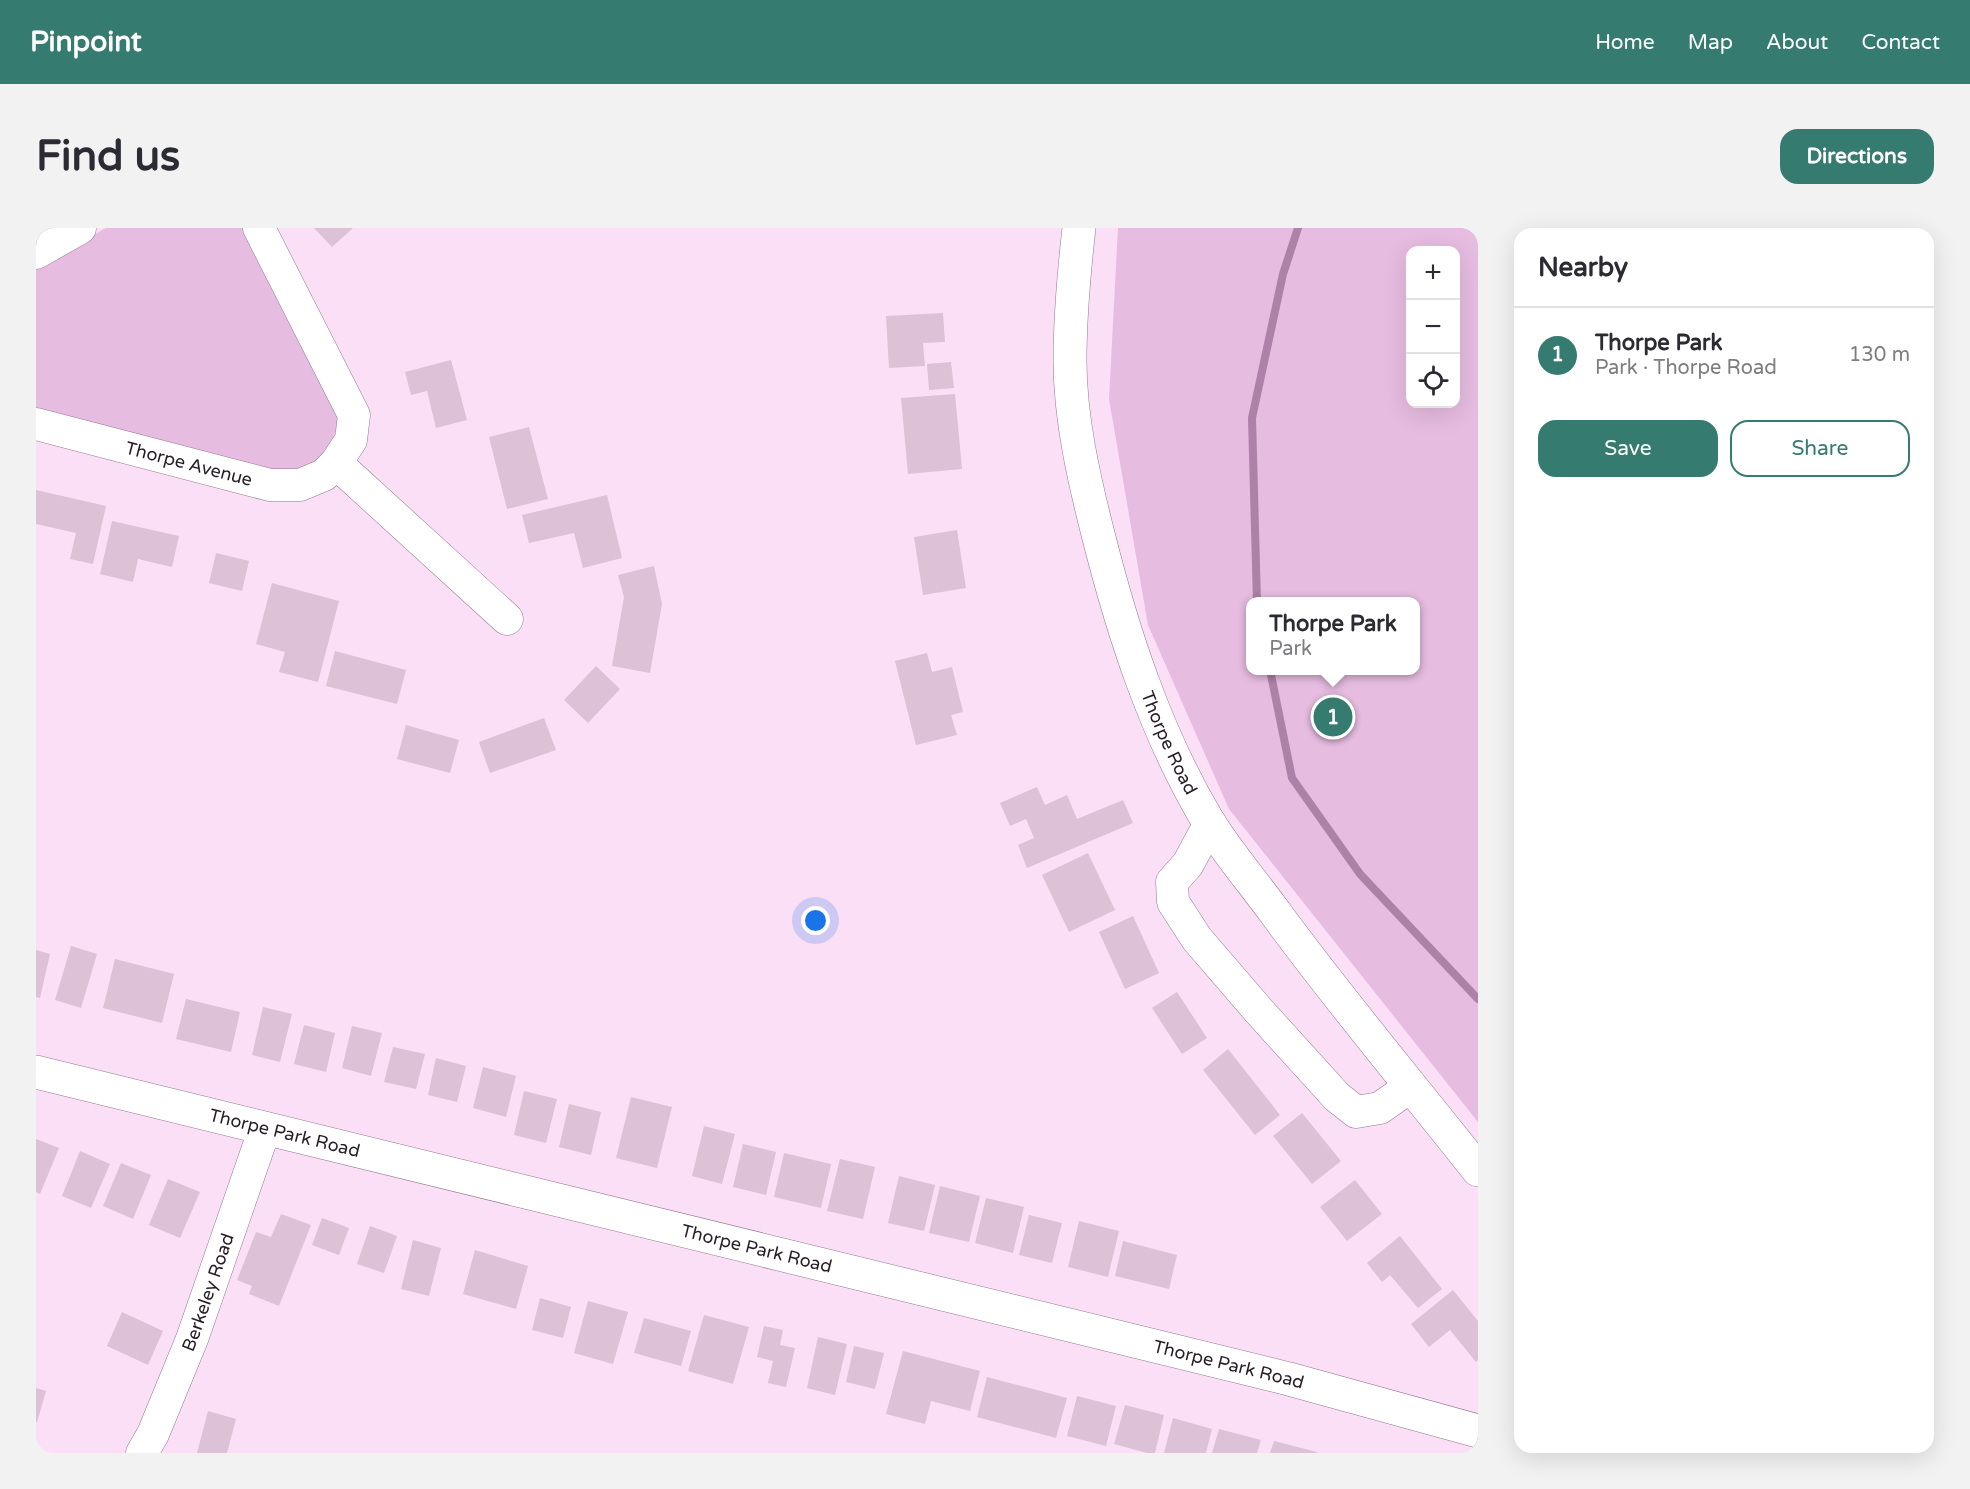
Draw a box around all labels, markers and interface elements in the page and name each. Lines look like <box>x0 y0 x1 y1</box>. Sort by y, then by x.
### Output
text: Pinpoint <box>30 25 142 59</box>
text: Home <box>1595 30 1655 55</box>
text: Map <box>1688 30 1733 55</box>
text: About <box>1766 30 1828 55</box>
text: Contact <box>1861 30 1940 55</box>
button: Directions <box>1780 129 1934 184</box>
text: Find us <box>36 131 180 182</box>
map controls <box>1406 246 1460 408</box>
button: + <box>1406 246 1460 300</box>
text: Nearby <box>1538 252 1628 283</box>
button: − <box>1406 300 1460 354</box>
text: Thorpe Park <box>1595 330 1723 356</box>
text: 1 <box>1551 343 1564 367</box>
text: 130 m <box>1849 343 1910 367</box>
button: locate <box>1406 354 1460 408</box>
text: Park · Thorpe Road <box>1595 356 1777 380</box>
button: Save <box>1538 420 1718 477</box>
button: Share <box>1730 420 1910 477</box>
street label: Thorpe Avenue <box>123 437 255 491</box>
popup <box>1246 597 1420 675</box>
text: Thorpe Park <box>1269 611 1397 637</box>
text: Park <box>1269 637 1312 661</box>
street label: Thorpe Road <box>1136 688 1202 798</box>
pin: 1 <box>1314 694 1352 740</box>
your location <box>801 906 830 935</box>
street label: Thorpe Park Road <box>207 1104 362 1162</box>
street label: Thorpe Park Road <box>679 1220 834 1278</box>
street label: Berkeley Road <box>177 1230 239 1355</box>
street label: Thorpe Park Road <box>1151 1335 1307 1394</box>

